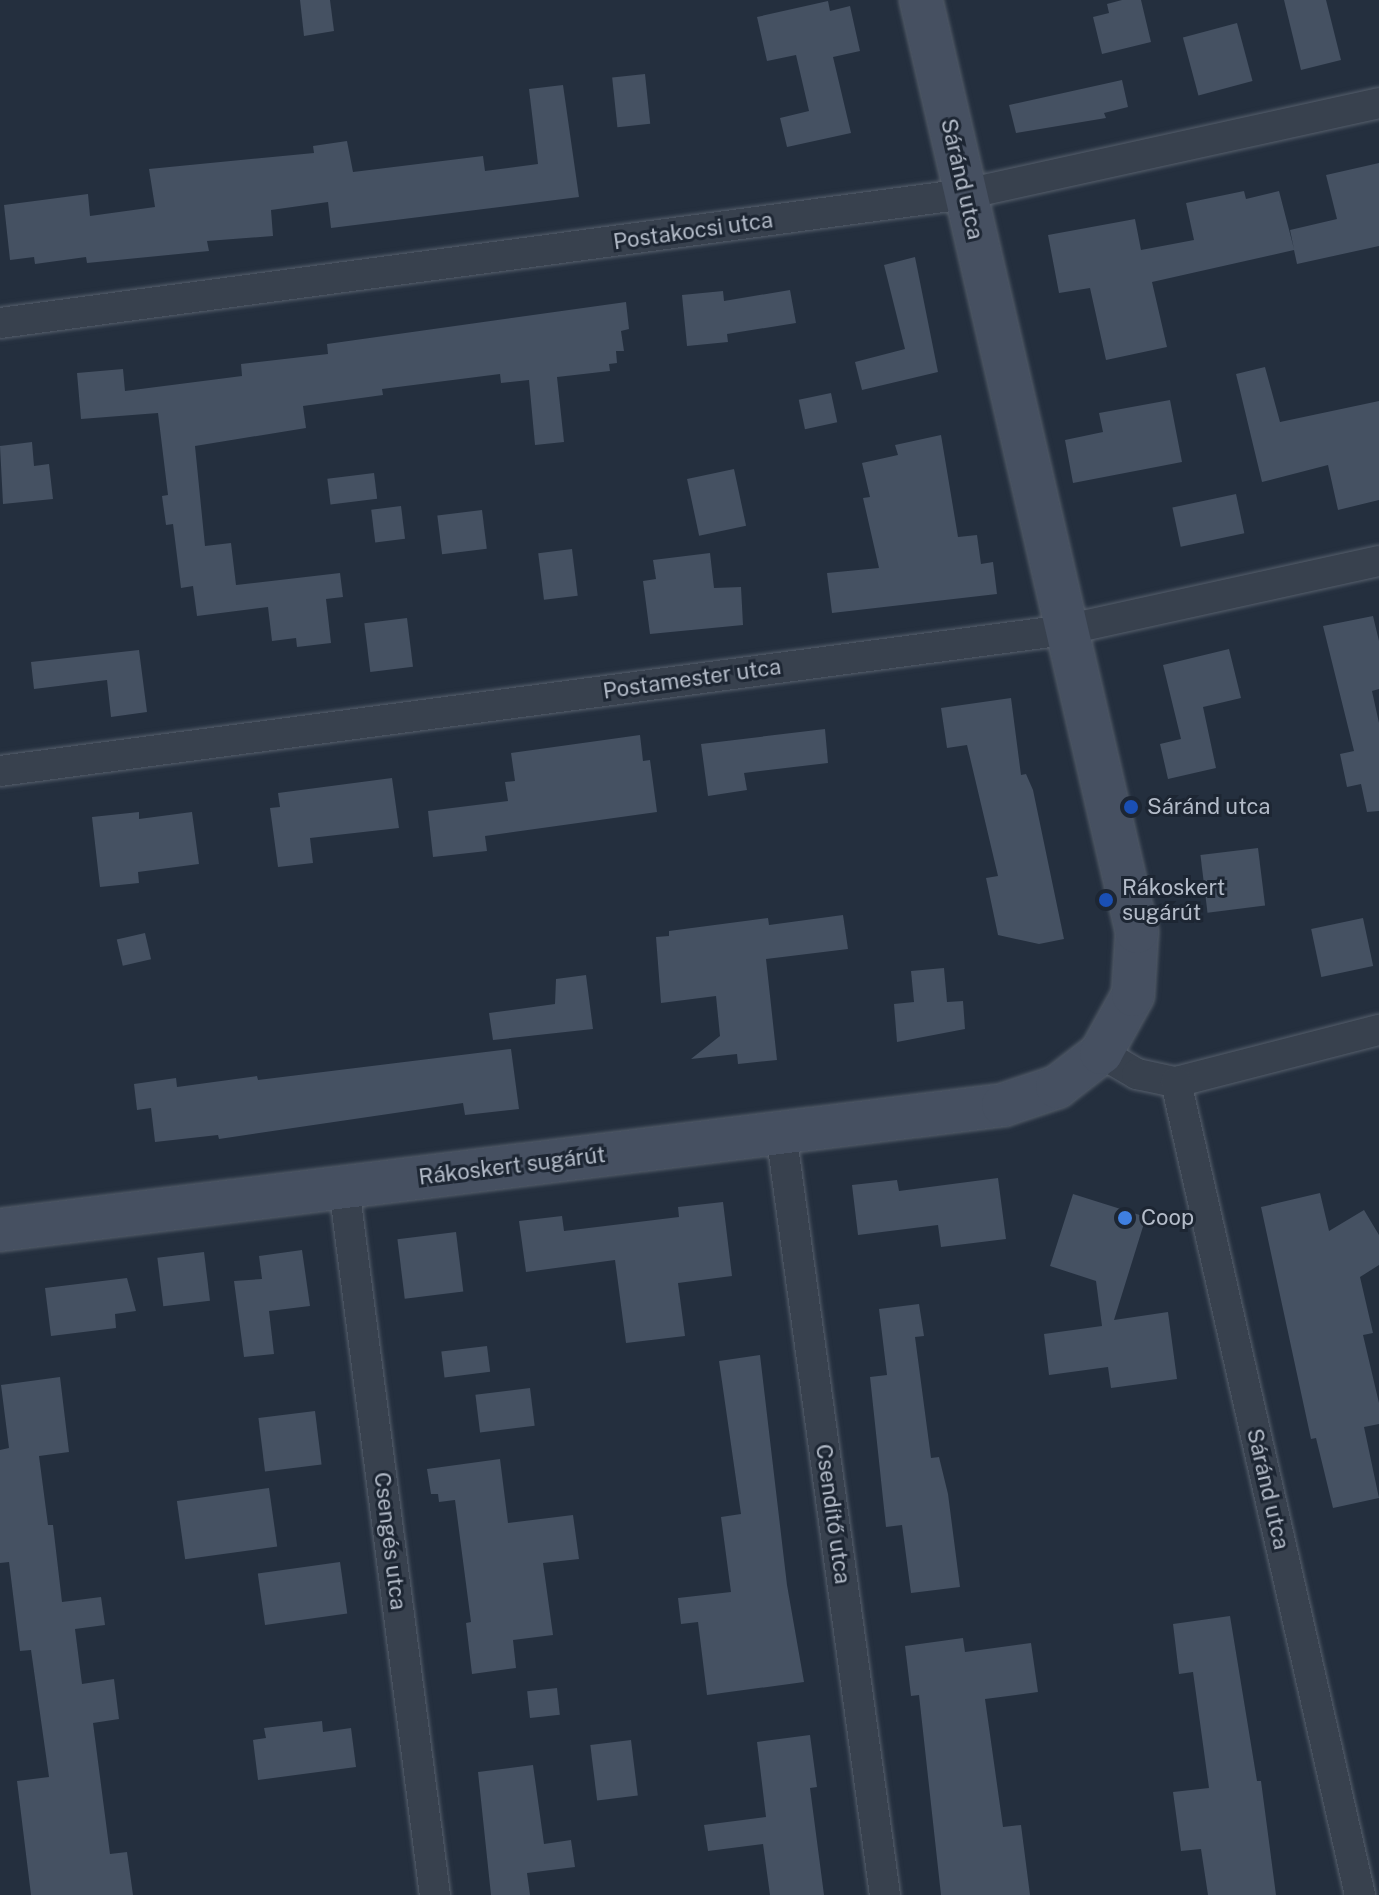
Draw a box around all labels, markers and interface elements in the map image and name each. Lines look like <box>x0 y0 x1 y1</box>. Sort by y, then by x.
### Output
street label: Sáránd utca <box>935 116 989 242</box>
street label: Postakocsi utca <box>612 207 774 255</box>
street label: Postamester utca <box>601 653 783 705</box>
place label: Sáránd utca <box>1147 794 1270 820</box>
marker: Sáránd utca <box>1122 798 1140 816</box>
place label: Rákoskert sugárút <box>1122 874 1225 926</box>
marker: Rákoskert sugárút <box>1097 891 1115 909</box>
street label: Rákoskert sugárút <box>417 1141 607 1191</box>
place label: Coop <box>1141 1205 1194 1231</box>
marker: Coop <box>1116 1209 1134 1227</box>
street label: Sáránd utca <box>1241 1426 1295 1552</box>
street label: Csendítő utca <box>810 1442 856 1586</box>
street label: Csengés utca <box>368 1471 412 1611</box>

